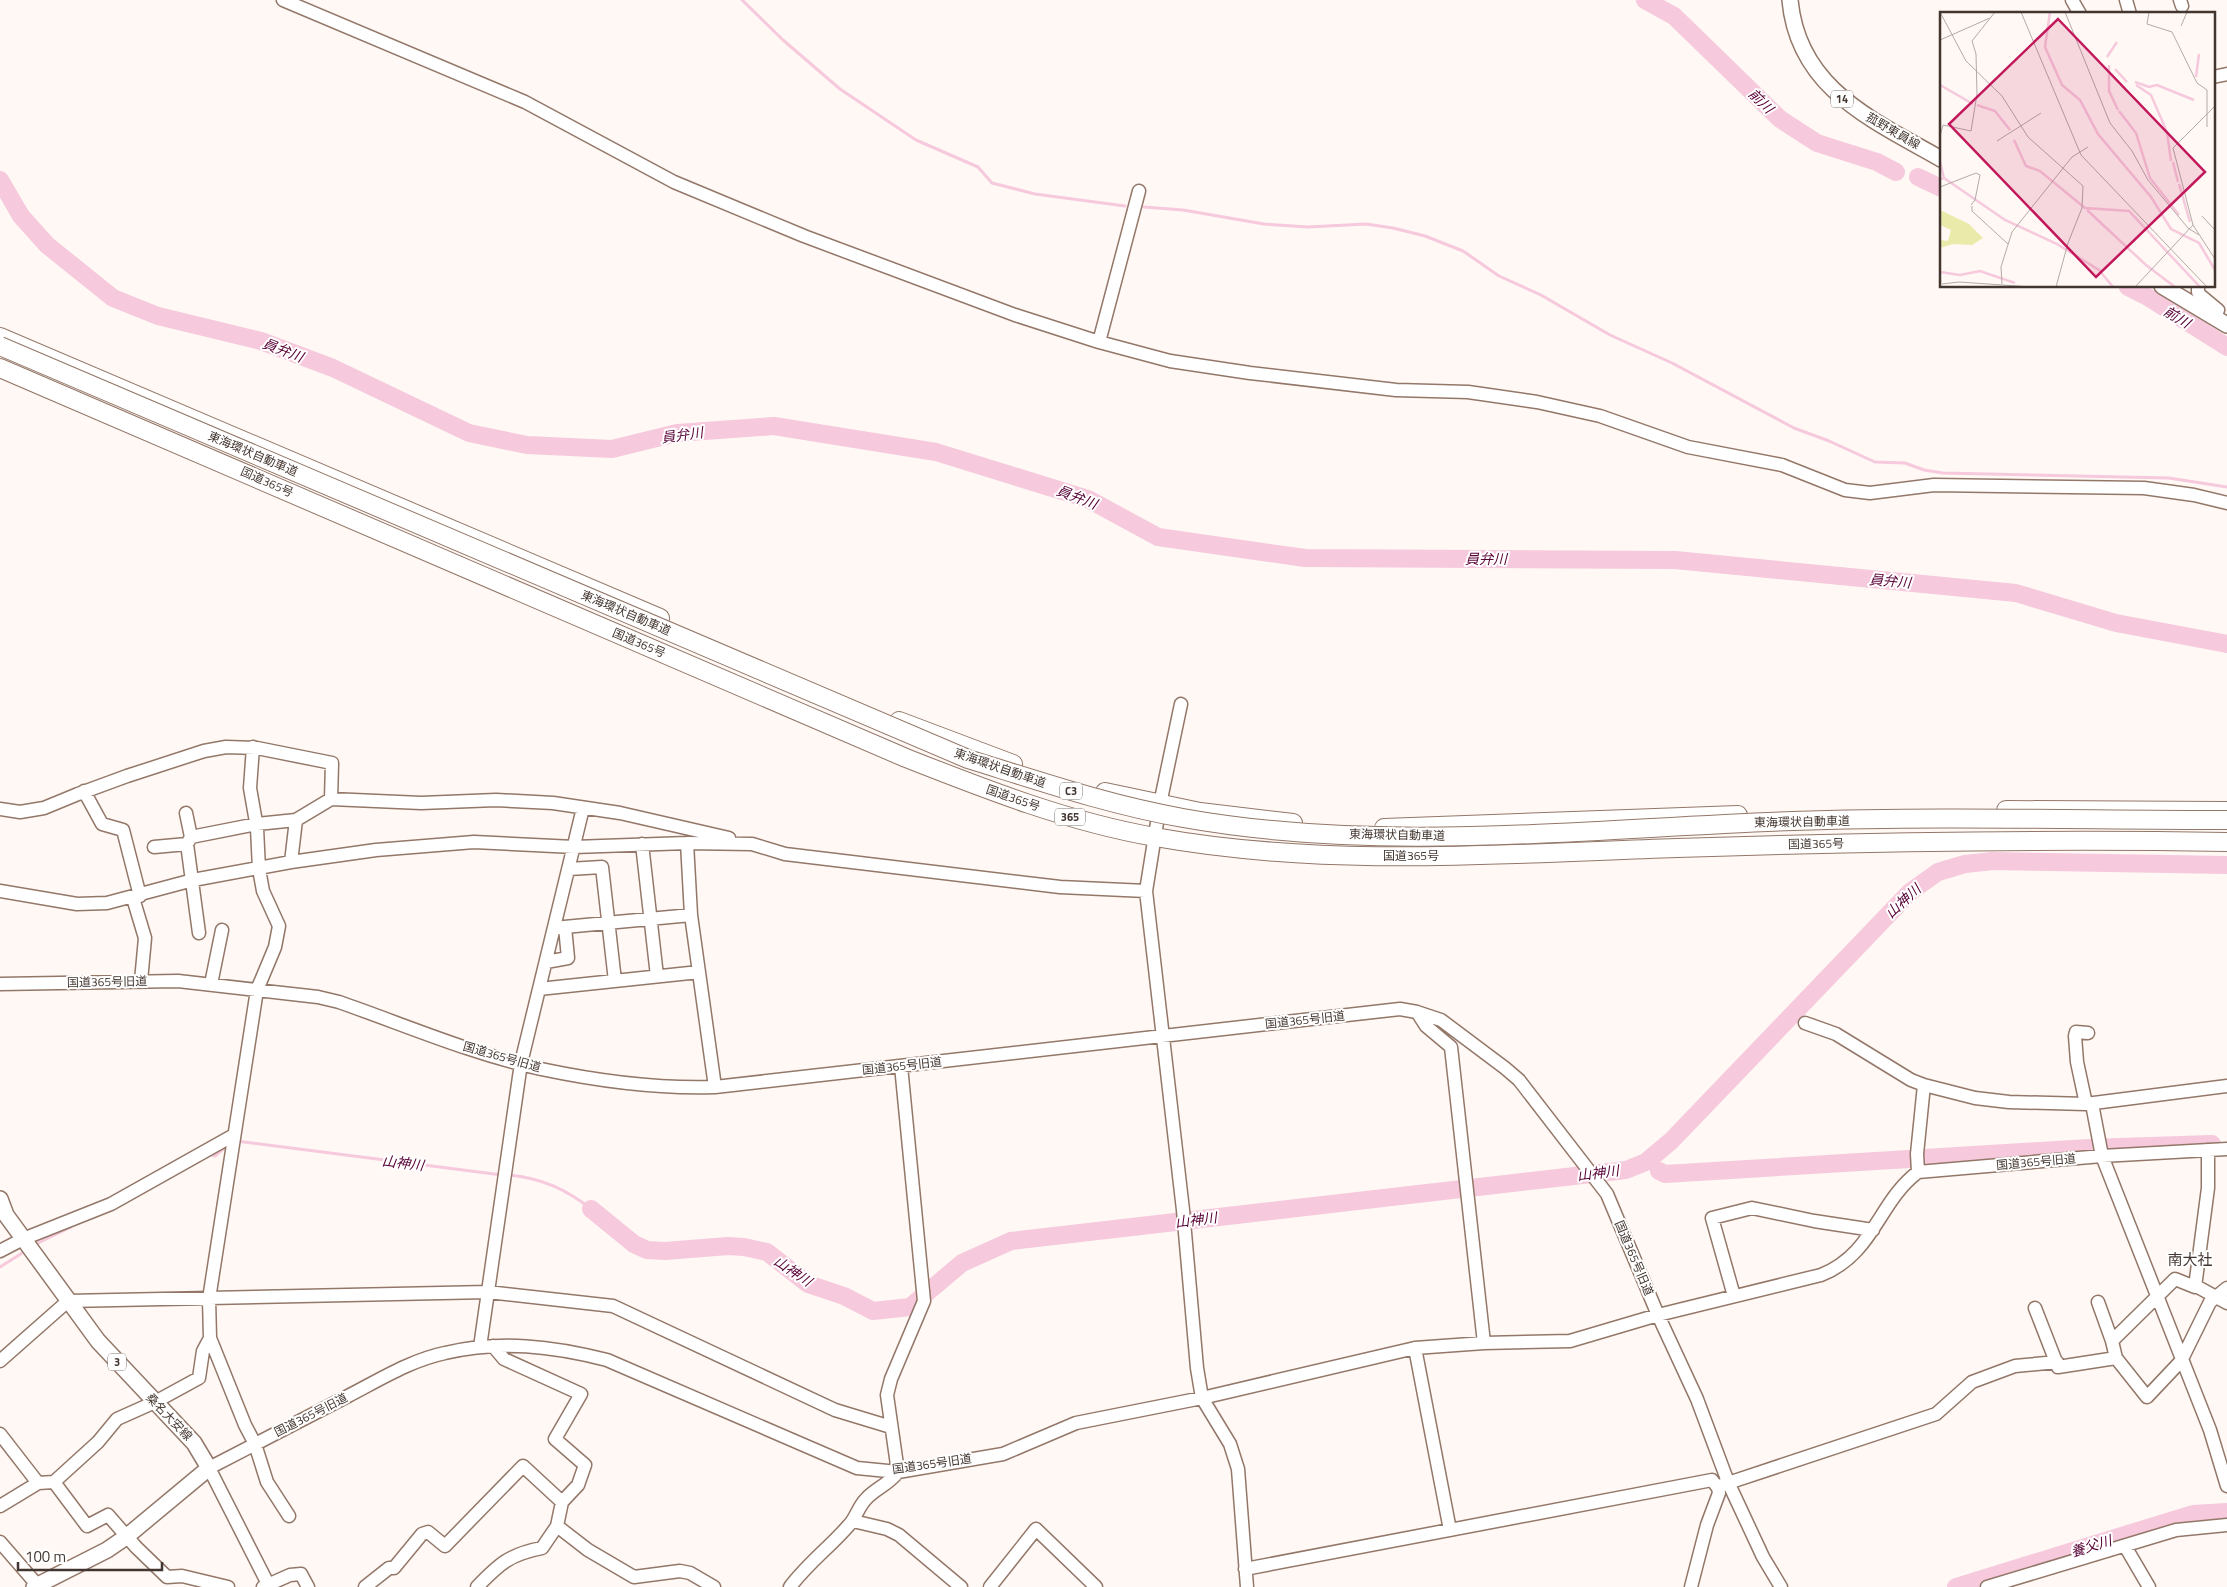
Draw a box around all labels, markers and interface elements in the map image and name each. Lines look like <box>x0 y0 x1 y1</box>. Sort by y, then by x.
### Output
inset map <box>1940 12 2214 288</box>
water label: 前川 <box>1744 83 1780 119</box>
road number: 14 <box>1831 90 1853 108</box>
street label: 菰野東員線 <box>1863 107 1924 154</box>
water label: 前川 <box>2160 300 2196 334</box>
water label: 員弁川 <box>260 332 308 368</box>
water label: 員弁川 <box>660 421 706 448</box>
street label: 東海環状自動車道 <box>205 426 301 481</box>
street label: 国道365号 <box>238 461 297 502</box>
water label: 員弁川 <box>1054 479 1102 515</box>
water label: 員弁川 <box>1465 548 1509 569</box>
water label: 員弁川 <box>1868 568 1914 593</box>
street label: 東海環状自動車道 <box>578 585 674 640</box>
street label: 国道365号 <box>610 623 669 662</box>
street label: 東海環状自動車道 <box>952 743 1049 792</box>
street label: 国道365号 <box>984 779 1043 816</box>
road number: C3 <box>1060 782 1082 799</box>
road number: 365 <box>1055 809 1085 826</box>
street label: 東海環状自動車道 <box>1754 811 1850 832</box>
street label: 東海環状自動車道 <box>1349 824 1445 845</box>
street label: 国道365号 <box>1788 834 1844 853</box>
street label: 国道365号 <box>1383 846 1439 865</box>
water label: 山神川 <box>1880 877 1927 923</box>
street label: 国道365号旧道 <box>67 971 147 992</box>
street label: 国道365号旧道 <box>1264 1006 1346 1033</box>
street label: 国道365号旧道 <box>461 1036 543 1077</box>
street label: 国道365号旧道 <box>861 1052 943 1079</box>
street label: 国道365号旧道 <box>1995 1149 2077 1174</box>
water label: 山神川 <box>381 1150 427 1176</box>
water label: 山神川 <box>1576 1159 1622 1185</box>
water label: 山神川 <box>1174 1206 1220 1232</box>
street label: 国道365号旧道 <box>1610 1217 1659 1298</box>
district label: 南大社 <box>2167 1248 2213 1271</box>
water label: 山神川 <box>770 1250 818 1292</box>
road number: 3 <box>108 1354 126 1370</box>
street label: 桑名大安線 <box>142 1388 197 1445</box>
street label: 国道365号旧道 <box>271 1388 351 1441</box>
street label: 国道365号旧道 <box>891 1449 973 1478</box>
water label: 養父川 <box>2068 1529 2116 1562</box>
scale bar <box>18 1540 161 1572</box>
text: 100 m <box>25 1545 66 1568</box>

